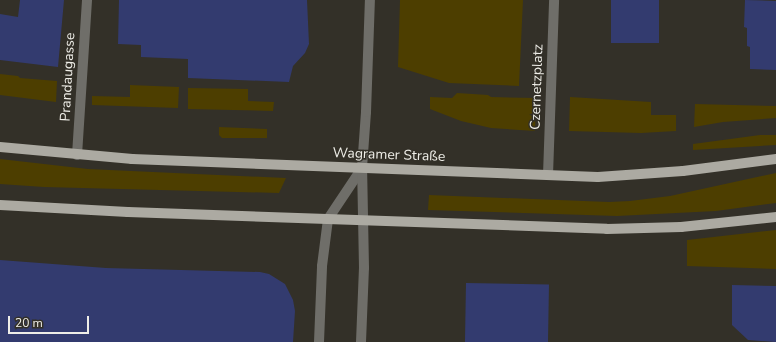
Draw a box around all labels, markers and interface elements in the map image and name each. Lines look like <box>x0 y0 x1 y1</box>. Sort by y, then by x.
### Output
street label: Prandaugasse <box>57 32 79 122</box>
street label: Czernetzplatz <box>527 44 547 130</box>
street label: Wagramer Straße <box>332 145 446 165</box>
scale bar <box>10 308 91 334</box>
text: 20 m <box>15 315 43 331</box>

